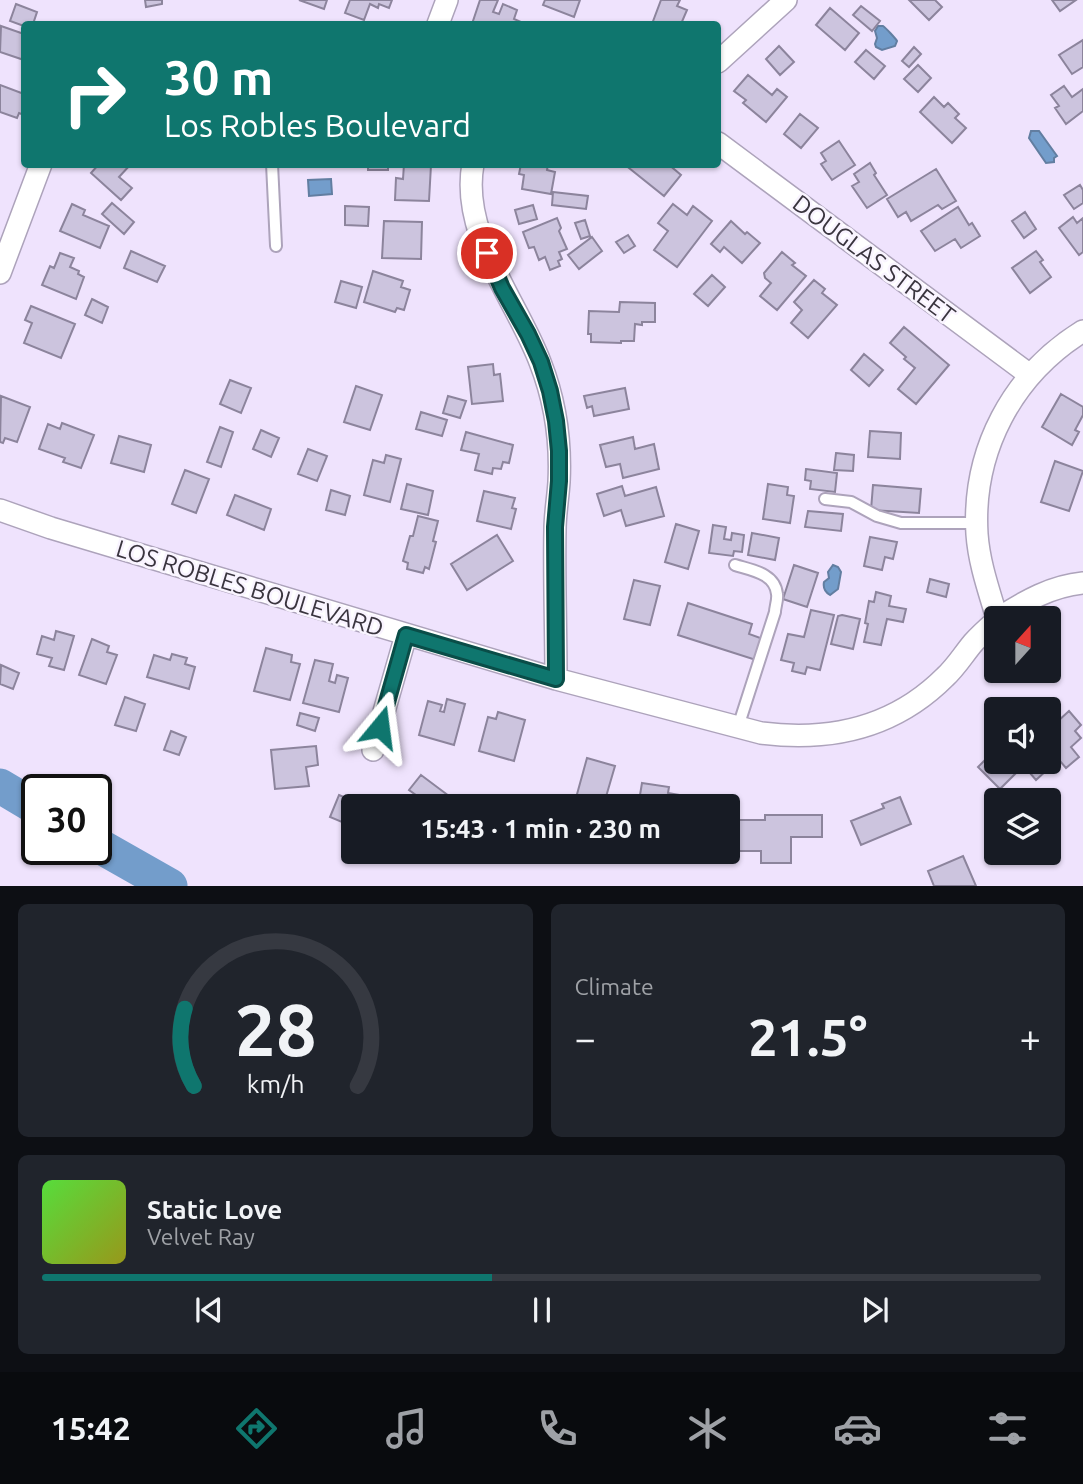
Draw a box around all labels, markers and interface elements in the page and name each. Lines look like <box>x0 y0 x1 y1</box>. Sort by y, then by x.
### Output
icon: right <box>49 49 140 140</box>
text: 30 m <box>164 49 273 104</box>
text: Los Robles Boulevard <box>164 107 471 143</box>
street label: DOUGLAS STREET <box>788 189 960 329</box>
pin <box>457 223 517 283</box>
icon: arrive <box>468 234 506 272</box>
street label: LOS ROBLES BOULEVARD <box>113 534 387 642</box>
north arrow <box>984 606 1060 682</box>
map controls <box>984 606 1061 865</box>
position arrow <box>343 690 417 764</box>
button: sound <box>984 697 1061 774</box>
speed limit sign: 30 <box>21 774 112 865</box>
button: layers <box>984 788 1061 865</box>
text: 15:43 · 1 min · 230 m <box>420 814 661 843</box>
text: Climate <box>575 974 654 999</box>
text: 28 <box>234 989 316 1071</box>
text: 21.5° <box>748 1008 867 1066</box>
text: − <box>575 1017 596 1059</box>
text: + <box>1020 1017 1041 1059</box>
text: km/h <box>246 1070 304 1098</box>
text: Static Love <box>147 1195 282 1224</box>
text: Velvet Ray <box>147 1224 255 1249</box>
icon: previous <box>190 1291 228 1329</box>
icon: pause <box>523 1291 561 1329</box>
icon: next <box>856 1291 894 1329</box>
icon: directions <box>232 1404 281 1453</box>
icon: music <box>382 1404 431 1453</box>
icon: phone <box>533 1404 582 1453</box>
icon: climate <box>683 1404 732 1453</box>
icon: car <box>833 1404 882 1453</box>
icon: filters <box>983 1404 1032 1453</box>
text: 15:42 <box>51 1410 131 1446</box>

